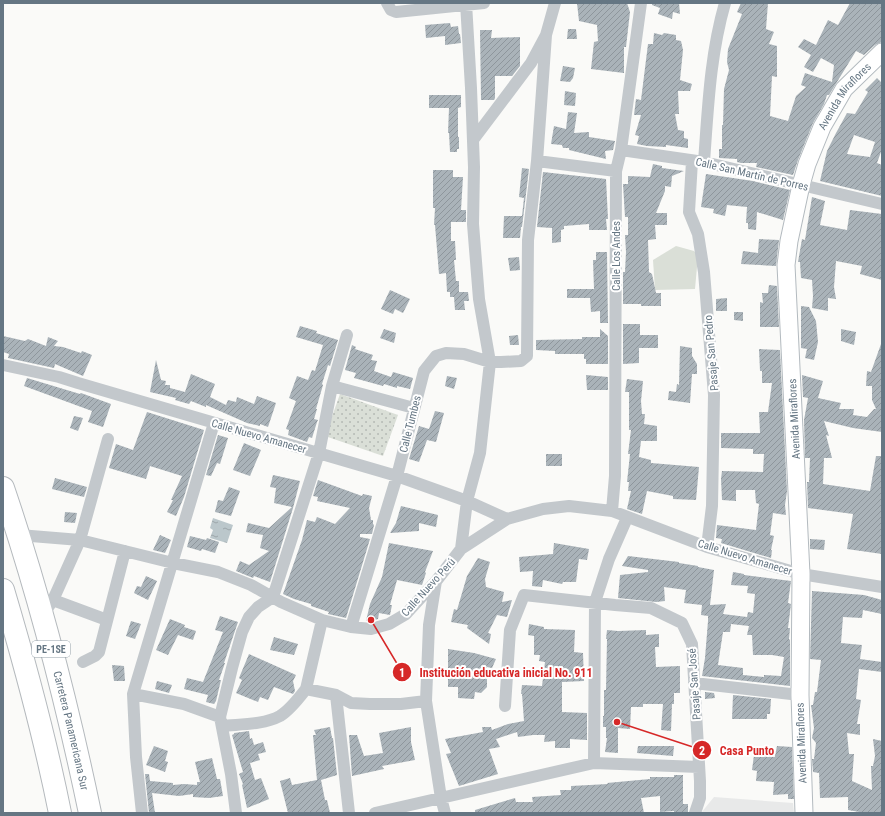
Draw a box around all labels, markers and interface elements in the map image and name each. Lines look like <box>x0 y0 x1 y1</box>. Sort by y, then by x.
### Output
street label: Avenida Miraflores <box>816 60 874 132</box>
street label: Calle San Martín de Porres <box>694 155 810 194</box>
street label: Calle Los Andes <box>610 221 623 291</box>
street label: Pasaje San Pedro <box>702 314 721 391</box>
street label: Avenida Miraflores <box>786 378 803 460</box>
street label: Calle Tumbes <box>397 394 424 454</box>
street label: Calle Nuevo Amanecer <box>210 417 308 456</box>
street label: Calle Nuevo Amanecer <box>696 537 794 578</box>
street label: Calle Nuevo Perú <box>399 555 458 619</box>
road number: PE-1SE <box>32 641 70 657</box>
street label: Pasaje San José <box>686 648 703 720</box>
callout: Institución educativa inicial No. 911 <box>392 660 601 684</box>
text: 1 <box>399 666 405 680</box>
text: Institución educativa inicial No. 911 <box>420 666 592 680</box>
street label: Carretera Panamericana Sur <box>50 670 91 792</box>
street label: Avenida Miraflores <box>794 702 809 784</box>
callout: Casa Punto <box>692 738 782 762</box>
text: 2 <box>699 744 705 758</box>
text: Casa Punto <box>720 744 774 758</box>

